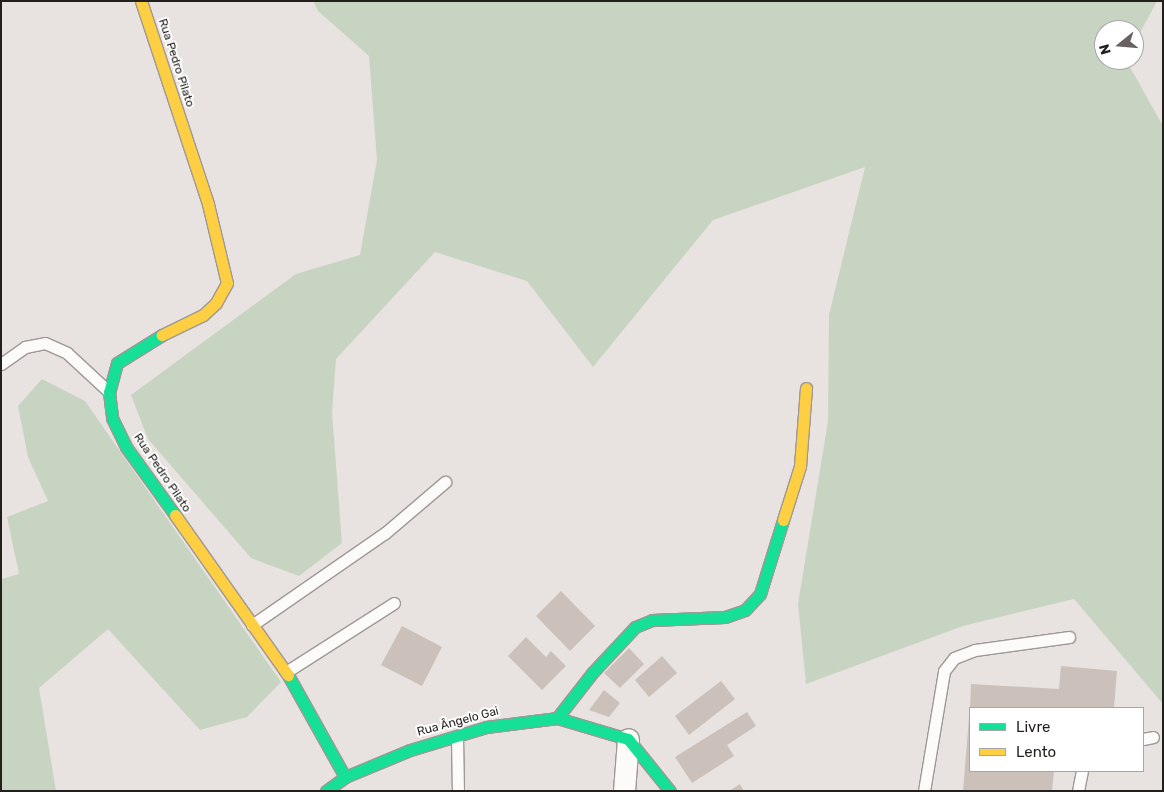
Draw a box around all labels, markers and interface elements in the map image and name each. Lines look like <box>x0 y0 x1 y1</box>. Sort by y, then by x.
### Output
street label: Rua Pedro Pilato <box>155 17 197 109</box>
north arrow <box>1094 20 1144 70</box>
text: N <box>1096 42 1115 57</box>
street label: Rua Pedro Pilato <box>130 431 194 515</box>
street label: Rua Ângelo Gai <box>415 704 501 740</box>
legend <box>969 707 1144 772</box>
text: Livre <box>1016 718 1050 736</box>
text: Lento <box>1016 743 1056 761</box>

